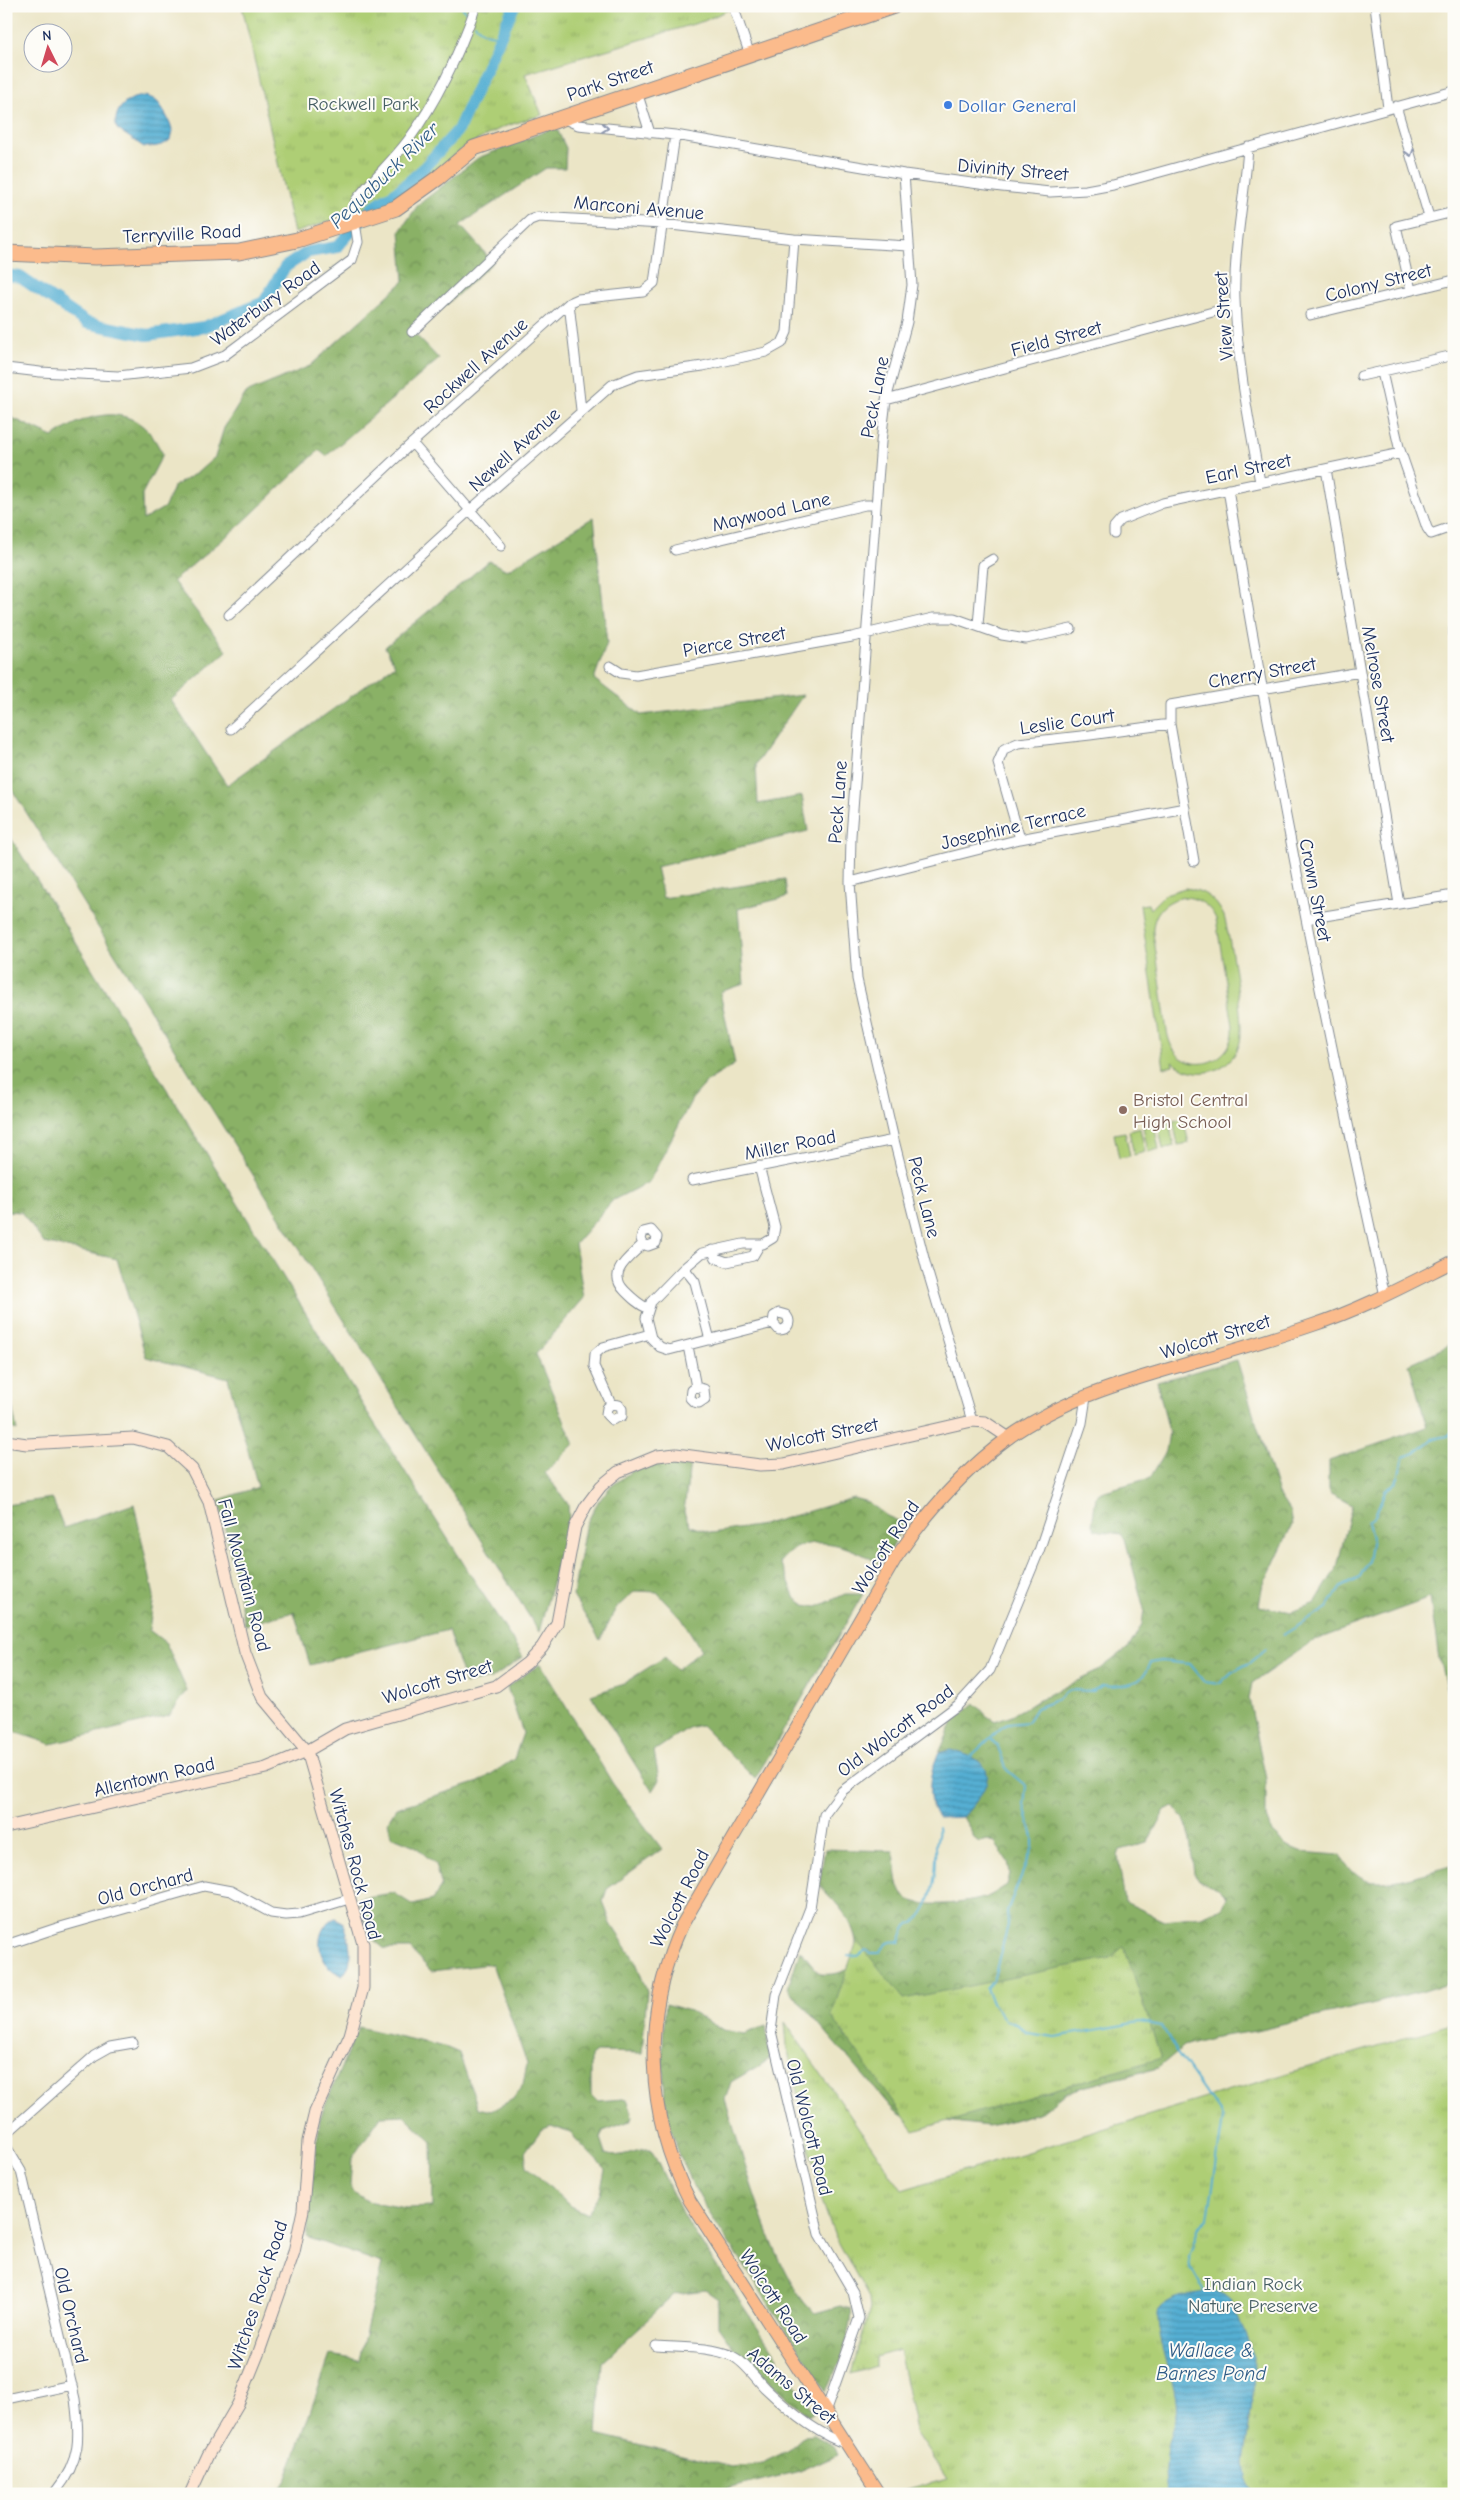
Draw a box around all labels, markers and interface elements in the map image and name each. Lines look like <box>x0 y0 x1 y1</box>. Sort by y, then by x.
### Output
north arrow <box>22 22 72 72</box>
text: N <box>42 27 52 44</box>
street label: Park Street <box>564 56 657 106</box>
park label: Rockwell Park <box>307 93 419 115</box>
place label: Dollar General <box>958 95 1076 117</box>
marker: Dollar General <box>942 99 954 111</box>
water label: Pequabuck River <box>325 117 444 233</box>
one-way arrow <box>602 122 610 133</box>
one-way arrow <box>1404 148 1414 157</box>
street label: Divinity Street <box>957 154 1070 186</box>
street label: Marconi Avenue <box>573 191 705 225</box>
street label: Terryville Road <box>122 220 242 248</box>
street label: Waterbury Road <box>206 257 325 351</box>
street label: Colony Street <box>1323 259 1434 307</box>
street label: View Street <box>1210 270 1238 361</box>
street label: Rockwell Avenue <box>419 313 532 418</box>
street label: Field Street <box>1009 316 1105 362</box>
street label: Peck Lane <box>856 354 894 440</box>
street label: Newell Avenue <box>465 403 565 496</box>
street label: Earl Street <box>1203 449 1294 489</box>
street label: Maywood Lane <box>710 488 833 536</box>
street label: Pierce Street <box>681 622 788 662</box>
street label: Melrose Street <box>1357 624 1399 745</box>
street label: Cherry Street <box>1207 653 1318 693</box>
street label: Leslie Court <box>1018 704 1116 740</box>
street label: Peck Lane <box>824 760 852 844</box>
street label: Josephine Terrace <box>939 800 1088 854</box>
street label: Crown Street <box>1294 837 1336 944</box>
place label: Bristol Central High School <box>1133 1089 1248 1133</box>
marker: Bristol Central High School <box>1117 1104 1129 1116</box>
street label: Miller Road <box>742 1125 838 1165</box>
street label: Peck Lane <box>903 1154 945 1240</box>
street label: Wolcott Street <box>1158 1310 1273 1364</box>
street label: Wolcott Street <box>764 1413 881 1457</box>
street label: Fall Mountain Road <box>213 1496 275 1654</box>
street label: Wolcott Road <box>847 1497 924 1598</box>
street label: Wolcott Street <box>380 1655 495 1709</box>
street label: Old Wolcott Road <box>833 1680 958 1782</box>
street label: Allentown Road <box>92 1752 217 1802</box>
street label: Witches Rock Road <box>324 1786 386 1942</box>
street label: Wolcott Road <box>646 1846 714 1951</box>
street label: Old Orchard <box>95 1864 196 1910</box>
street label: Old Wolcott Road <box>781 2057 837 2198</box>
street label: Witches Rock Road <box>223 2218 292 2373</box>
street label: Wolcott Road <box>735 2246 812 2347</box>
street label: Old Orchard <box>49 2265 93 2366</box>
park label: Indian Rock Nature Preserve <box>1188 2273 1318 2317</box>
water label: Wallace & Barnes Pond <box>1156 2339 1267 2385</box>
street label: Adams Street <box>743 2342 840 2429</box>

